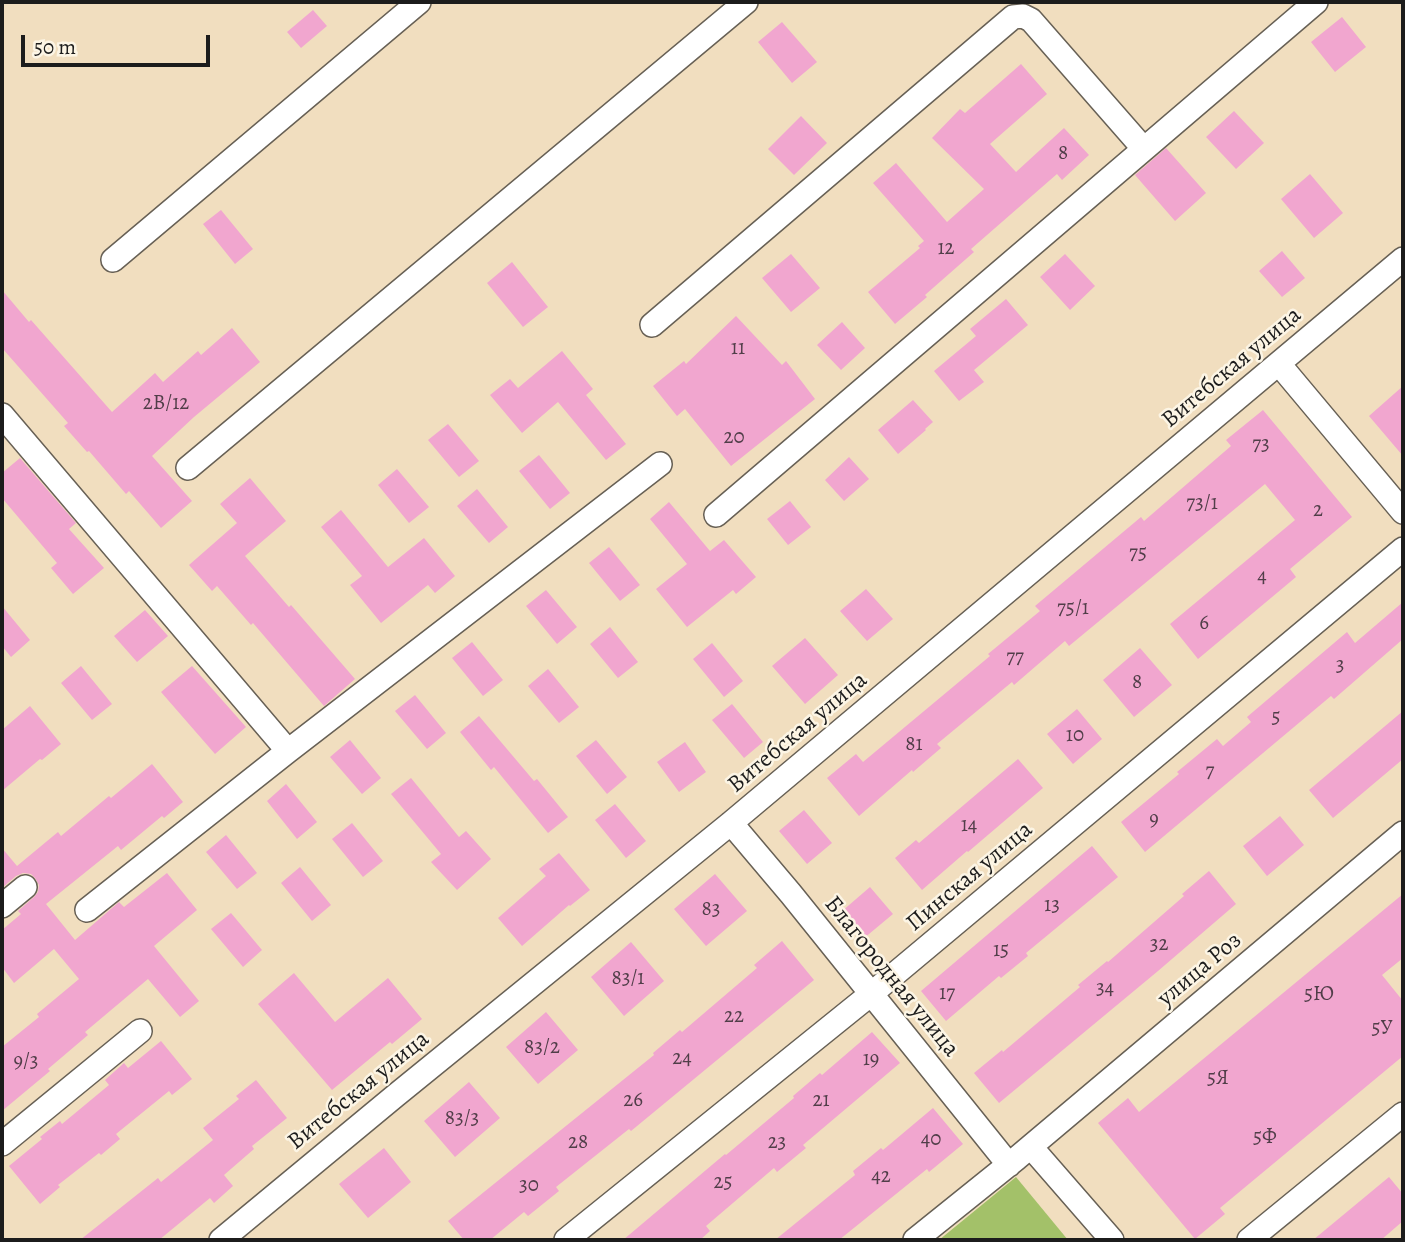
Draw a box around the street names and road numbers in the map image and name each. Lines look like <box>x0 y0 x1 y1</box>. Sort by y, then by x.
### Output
street label: Витебская улица <box>1156 301 1308 435</box>
street label: Витебская улица <box>722 666 874 800</box>
street label: Пинская улица <box>901 816 1039 938</box>
street label: Благородная улица <box>817 891 965 1063</box>
street label: улица Роз <box>1152 927 1248 1013</box>
street label: Витебская улица <box>283 1025 435 1157</box>

